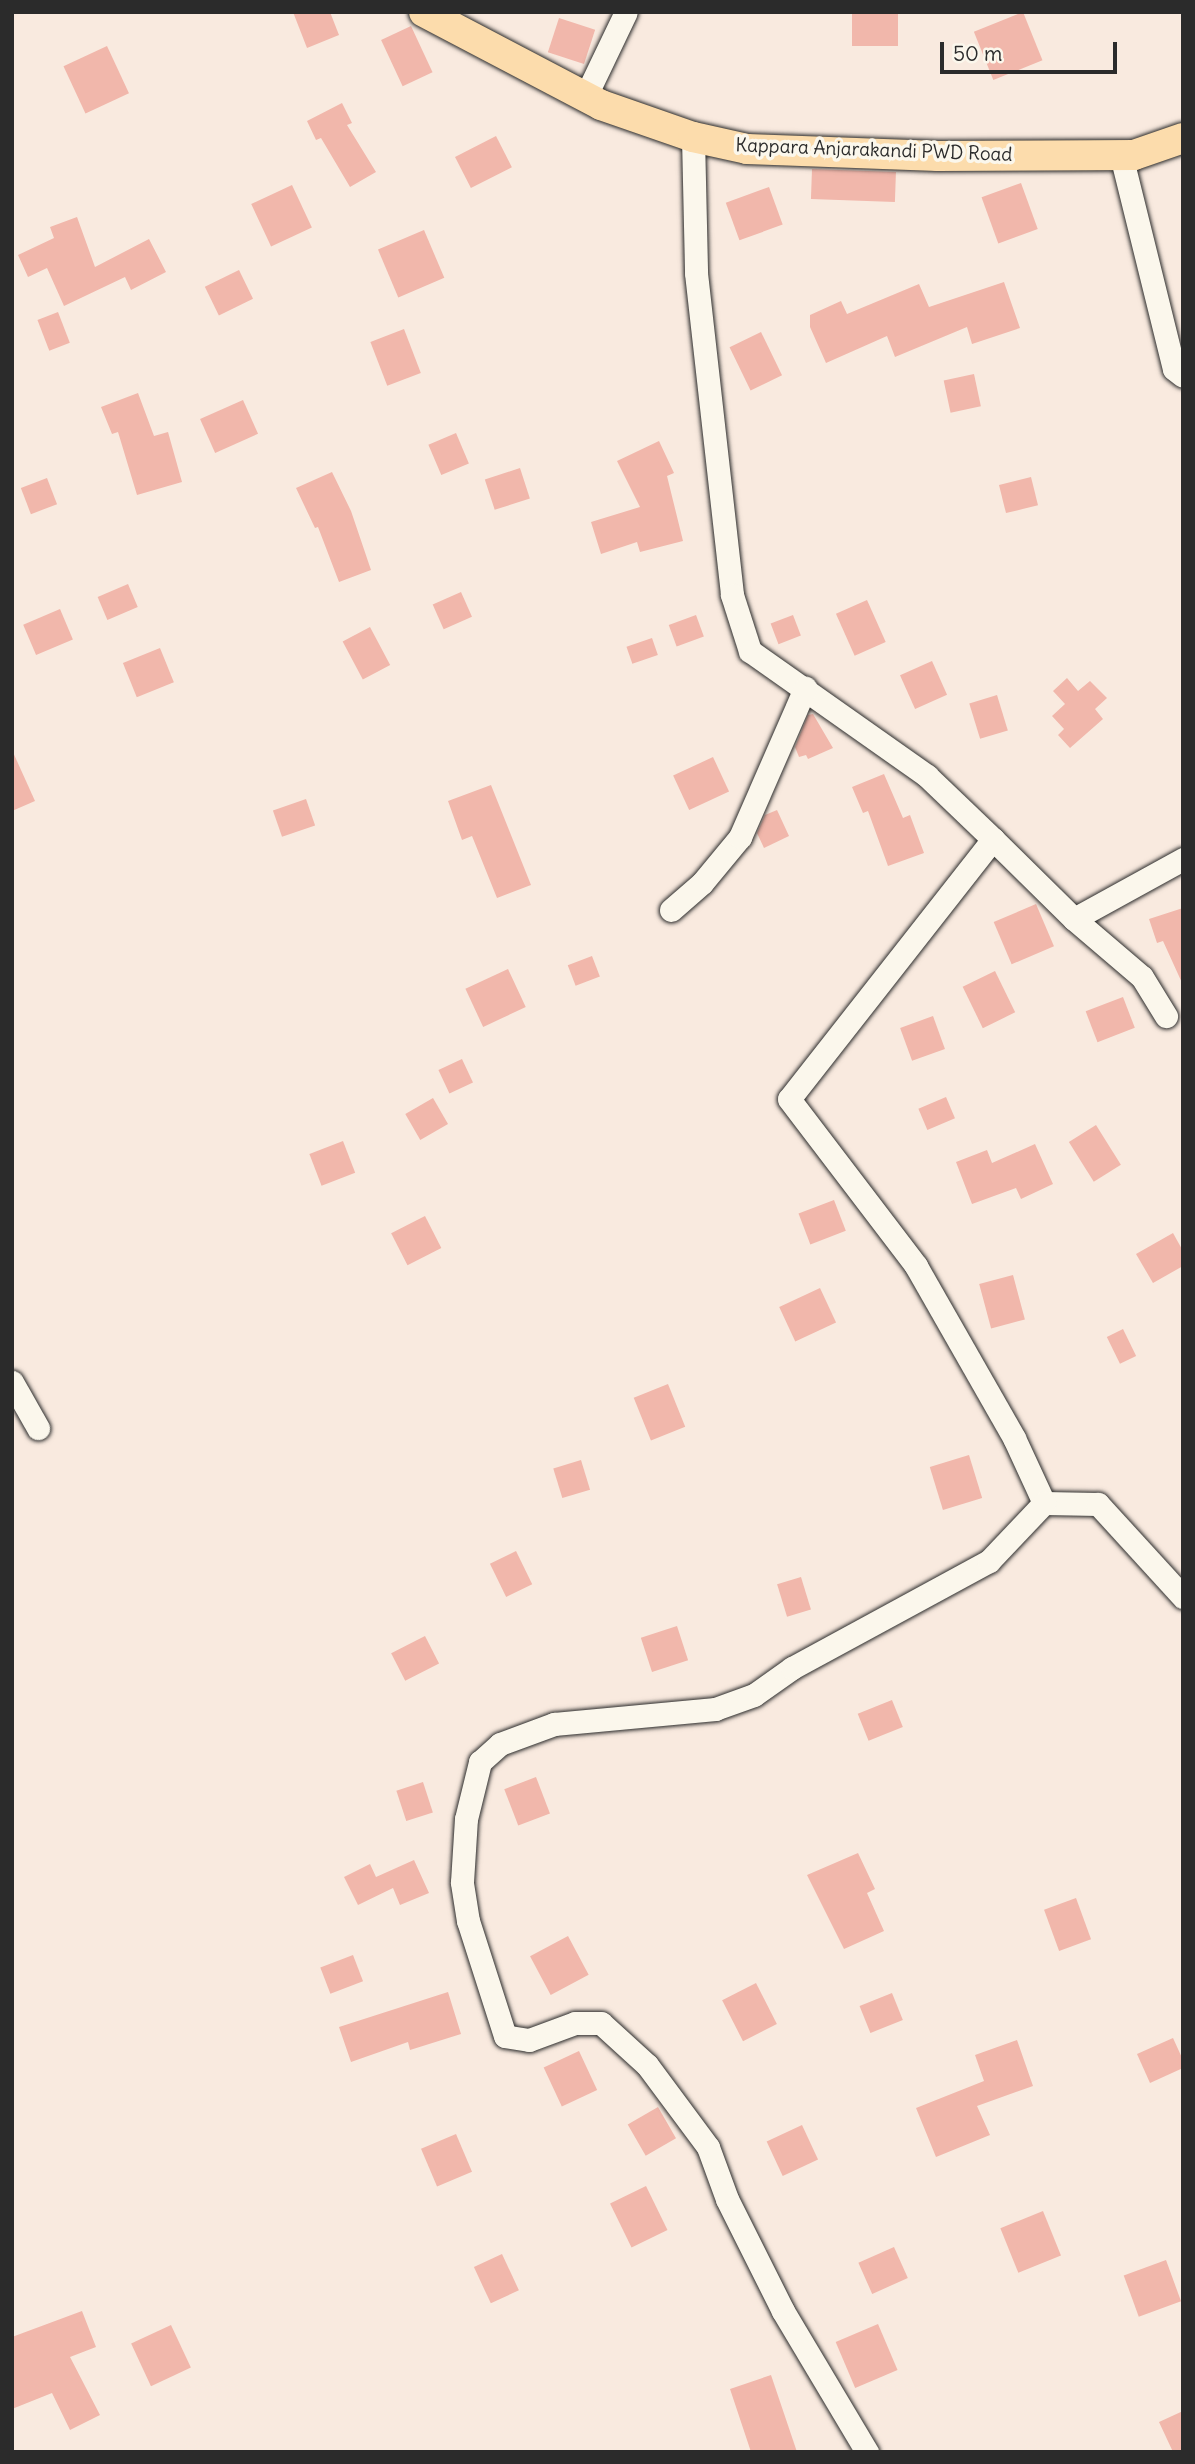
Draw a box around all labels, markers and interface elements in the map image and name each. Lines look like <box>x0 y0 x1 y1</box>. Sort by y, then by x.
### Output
scale bar <box>943 28 1120 72</box>
text: 50 m <box>953 40 1002 67</box>
street label: Kappara Anjarakandi PWD Road <box>735 134 1013 166</box>

